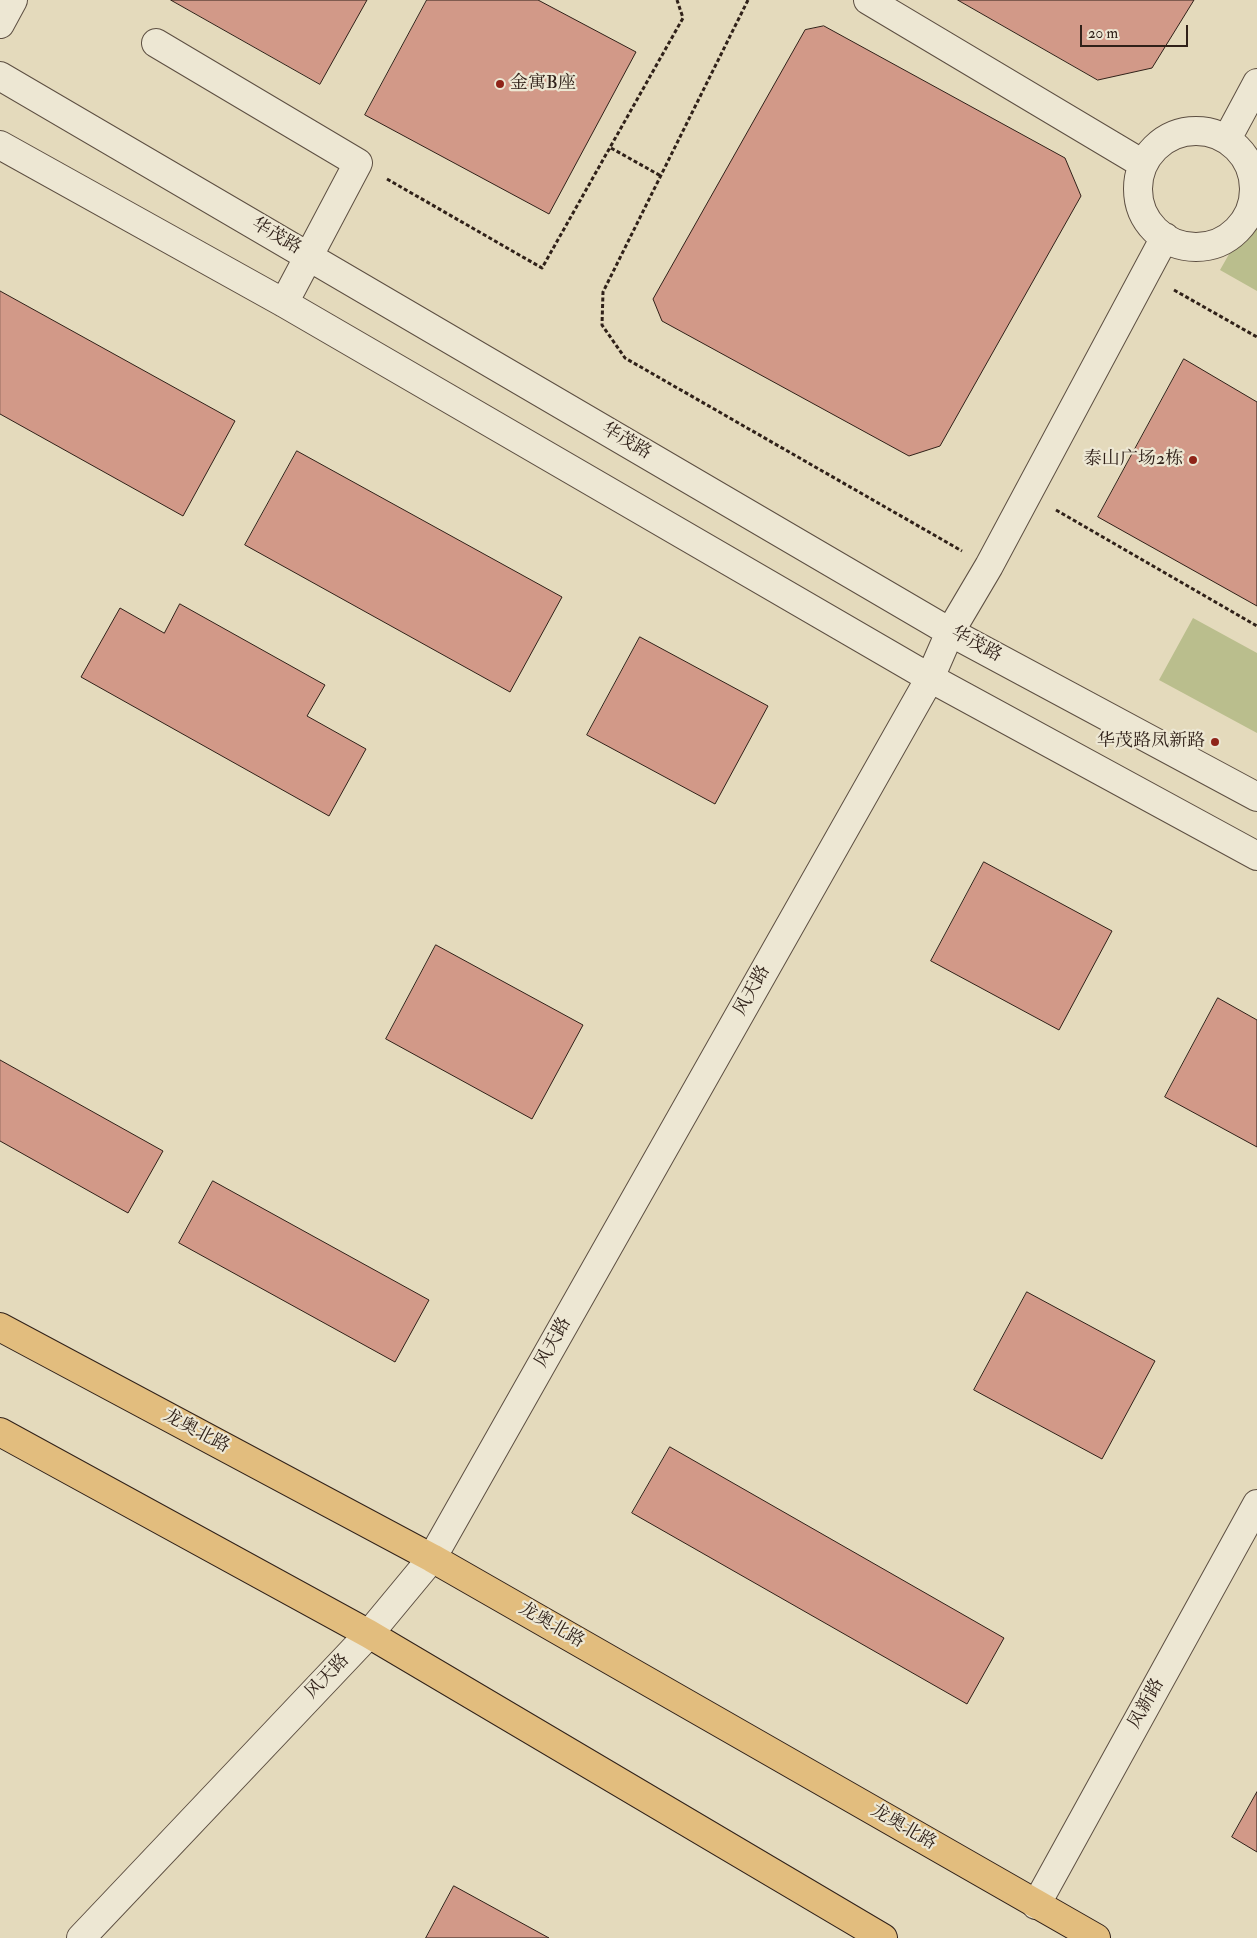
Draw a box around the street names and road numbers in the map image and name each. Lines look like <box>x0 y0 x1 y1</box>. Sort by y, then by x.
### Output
street label: 华茂路 <box>247 214 305 260</box>
street label: 华茂路 <box>597 419 655 465</box>
street label: 华茂路 <box>947 623 1005 667</box>
street label: 风天路 <box>730 962 776 1020</box>
street label: 风天路 <box>531 1314 577 1372</box>
street label: 龙奥北路 <box>159 1406 233 1458</box>
street label: 龙奥北路 <box>514 1599 588 1653</box>
street label: 风天路 <box>301 1650 355 1704</box>
street label: 凤新路 <box>1124 1675 1170 1733</box>
street label: 龙奥北路 <box>866 1801 940 1855</box>

